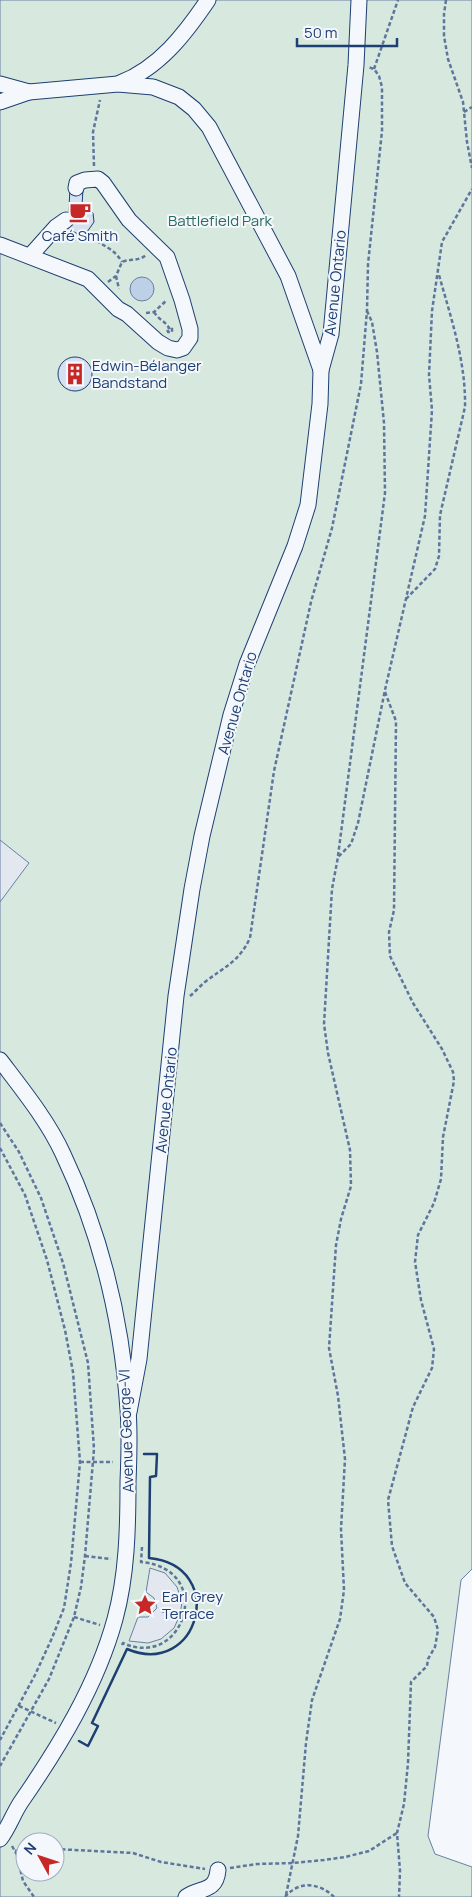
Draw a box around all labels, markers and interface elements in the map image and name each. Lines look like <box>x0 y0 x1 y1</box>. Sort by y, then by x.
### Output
scale bar <box>297 15 397 47</box>
text: 50 m <box>304 22 338 43</box>
cafe icon: Café Smith <box>67 199 93 225</box>
park label: Battlefield Park <box>168 210 273 231</box>
place label: Café Smith <box>42 225 118 246</box>
street label: Avenue Ontario <box>319 229 351 337</box>
place label: Edwin-Bélanger Bandstand <box>92 355 202 393</box>
building icon: Edwin-Bélanger Bandstand <box>62 361 88 387</box>
street label: Avenue Ontario <box>212 649 262 757</box>
street label: Avenue Ontario <box>150 1046 182 1154</box>
street label: Avenue George-VI <box>113 1369 139 1493</box>
place label: Earl Grey Terrace <box>162 1586 223 1624</box>
place icon: Earl Grey Terrace <box>132 1592 158 1618</box>
north arrow <box>15 1832 65 1882</box>
text: N <box>19 1838 40 1858</box>

